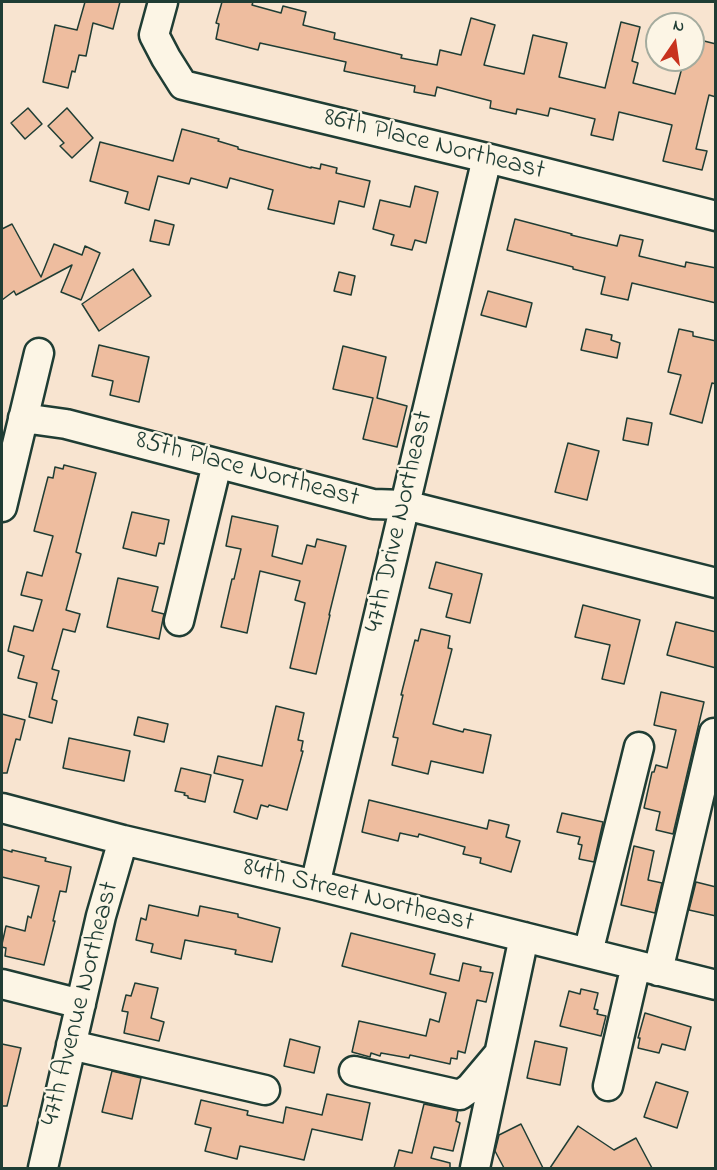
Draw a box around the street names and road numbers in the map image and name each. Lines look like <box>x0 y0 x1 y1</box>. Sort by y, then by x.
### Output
street label: 86th Place Northeast <box>320 103 548 189</box>
street label: 47th Drive Northeast <box>360 408 442 636</box>
street label: 85th Place Northeast <box>132 426 362 516</box>
street label: 84th Street Northeast <box>239 853 477 941</box>
street label: 47th Avenue Northeast <box>36 879 128 1129</box>

